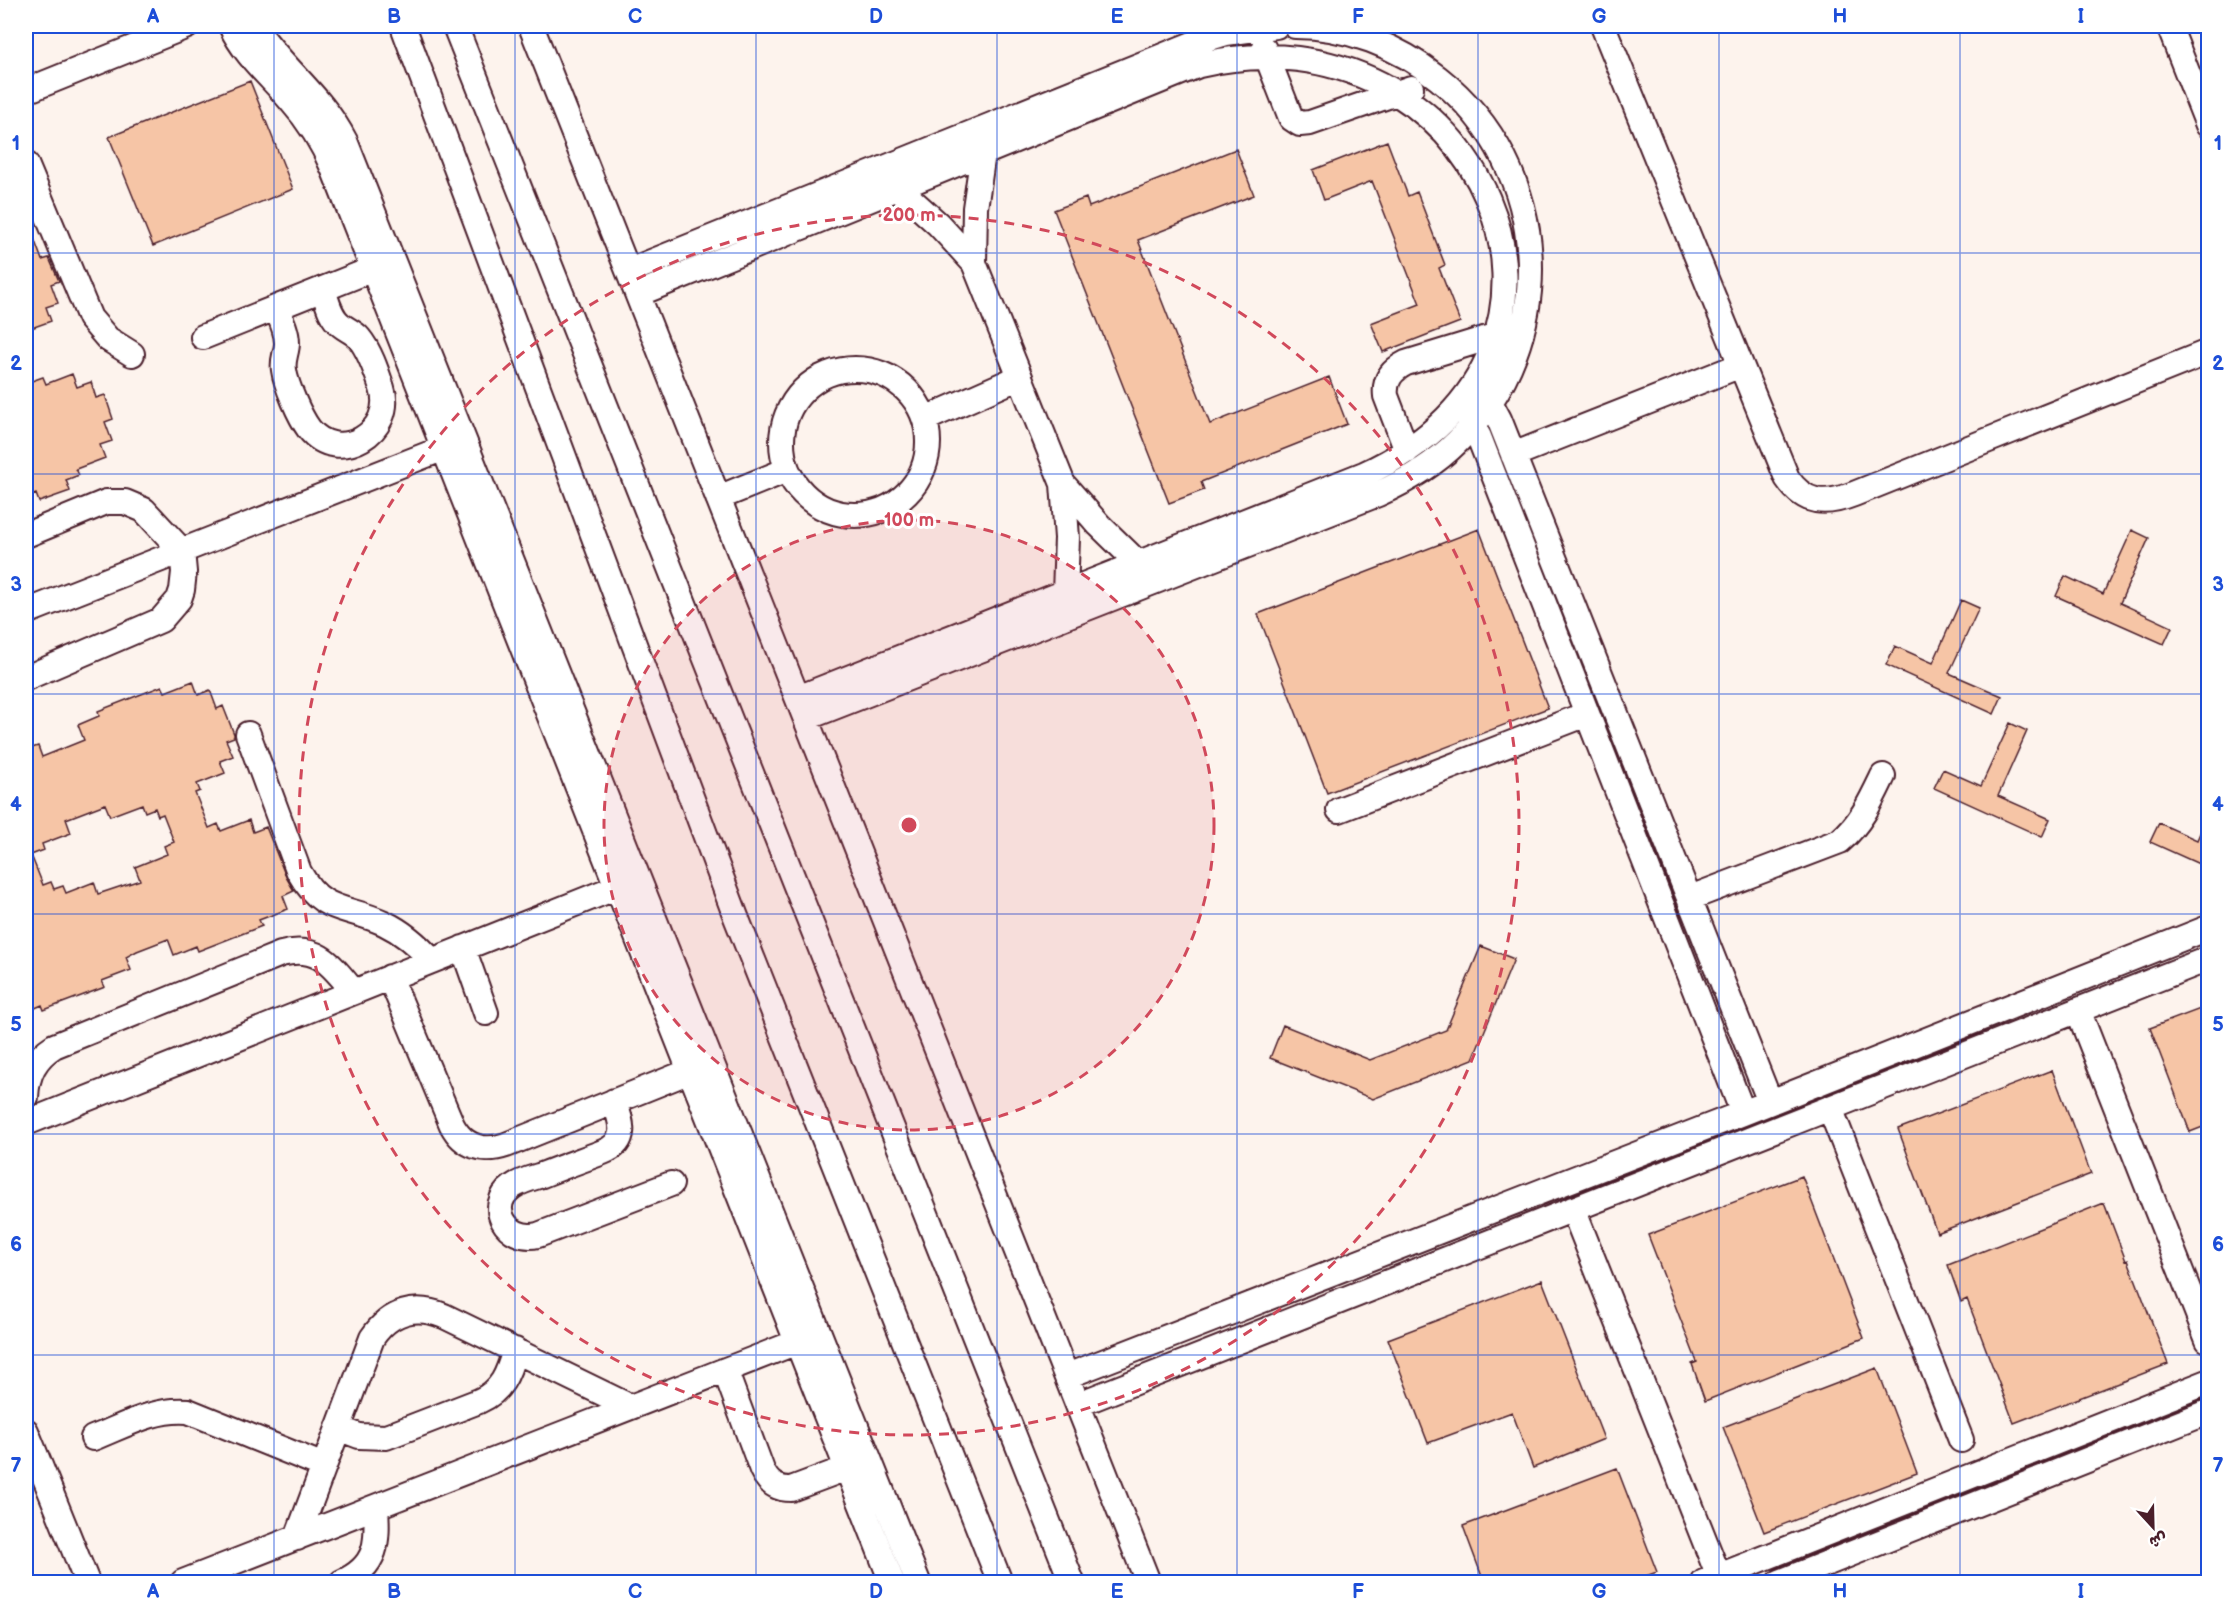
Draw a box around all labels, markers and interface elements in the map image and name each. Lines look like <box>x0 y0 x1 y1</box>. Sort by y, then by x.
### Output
text: A <box>146 5 160 29</box>
text: B <box>387 5 401 29</box>
text: C <box>628 5 642 29</box>
text: D <box>869 5 883 29</box>
text: E <box>1111 5 1124 29</box>
text: F <box>1352 5 1364 29</box>
text: G <box>1592 5 1607 29</box>
text: H <box>1833 5 1847 29</box>
text: I <box>2078 5 2084 29</box>
text: 1 <box>12 132 20 156</box>
text: 1 <box>2214 132 2222 156</box>
text: 200 m <box>882 205 936 226</box>
text: 2 <box>10 352 22 376</box>
text: 2 <box>2212 352 2224 376</box>
text: 100 m <box>884 510 934 531</box>
text: 3 <box>10 573 22 597</box>
text: 3 <box>2212 573 2224 597</box>
text: 4 <box>10 793 22 817</box>
text: 4 <box>2212 793 2224 817</box>
centre of rings <box>899 815 919 835</box>
text: 5 <box>10 1013 22 1037</box>
text: 5 <box>2212 1013 2224 1037</box>
text: 6 <box>10 1233 22 1257</box>
text: 6 <box>2212 1233 2224 1257</box>
text: 7 <box>10 1454 22 1478</box>
text: 7 <box>2212 1454 2224 1478</box>
north arrow <box>2123 1497 2183 1557</box>
text: ش <box>2146 1527 2170 1552</box>
text: A <box>146 1580 160 1604</box>
text: B <box>387 1580 401 1604</box>
text: C <box>628 1580 642 1604</box>
text: D <box>869 1580 883 1604</box>
text: E <box>1111 1580 1124 1604</box>
text: F <box>1352 1580 1364 1604</box>
text: G <box>1592 1580 1607 1604</box>
text: H <box>1833 1580 1847 1604</box>
text: I <box>2078 1580 2084 1604</box>

